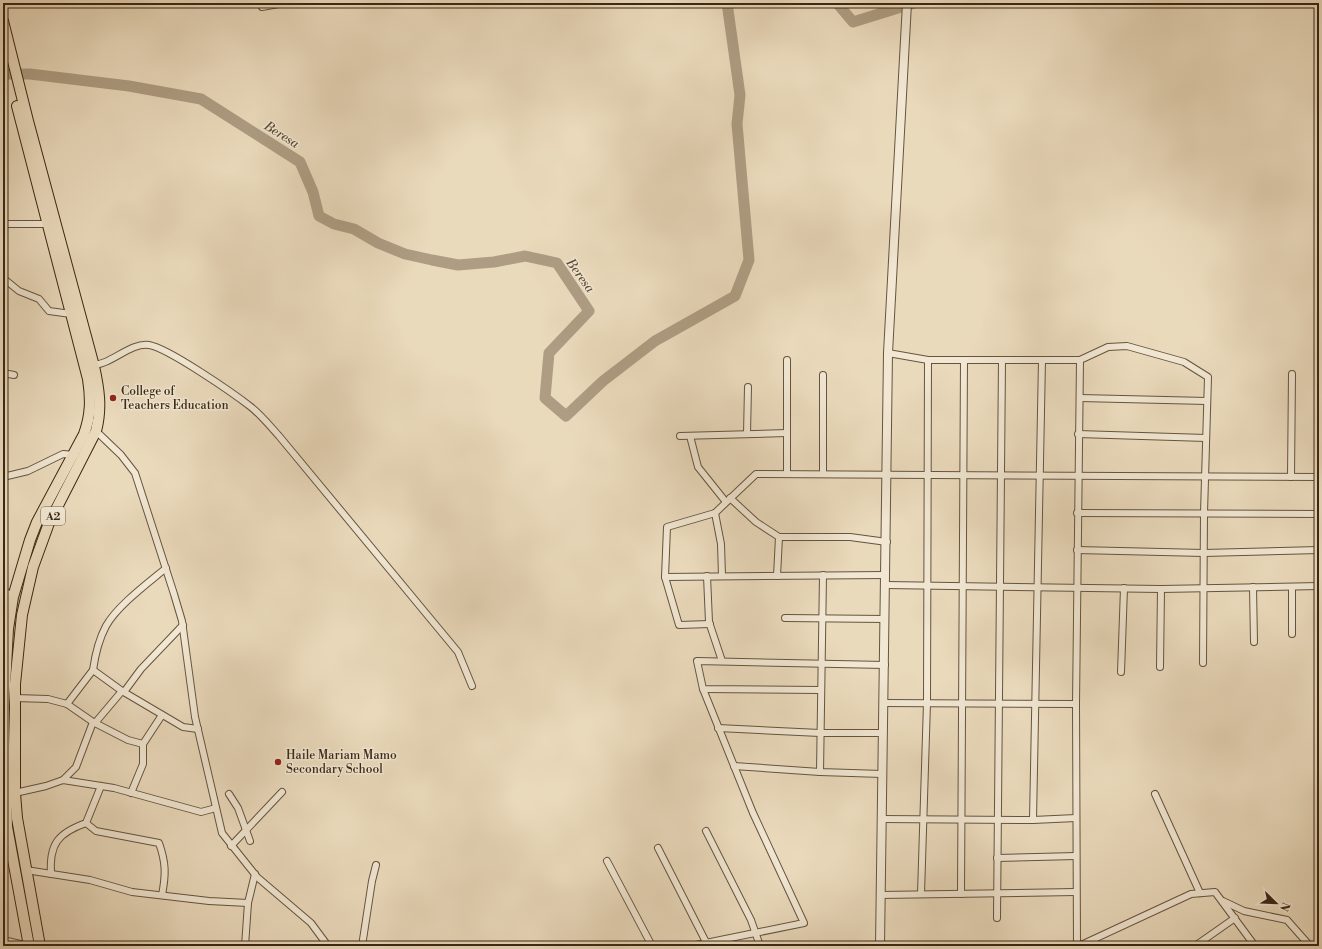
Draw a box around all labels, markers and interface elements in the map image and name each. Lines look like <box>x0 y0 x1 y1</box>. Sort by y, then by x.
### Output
water label: Beresa <box>260 117 303 152</box>
water label: Beresa <box>562 255 598 296</box>
place label: College of Teachers Education <box>121 384 229 413</box>
marker: College of Teachers Education <box>108 393 118 403</box>
road number: A2 <box>41 507 65 525</box>
place label: Haile Mariam Mamo Secondary School <box>286 748 397 777</box>
marker: Haile Mariam Mamo Secondary School <box>273 757 283 767</box>
north arrow <box>1256 883 1296 923</box>
text: N <box>1276 900 1292 914</box>

